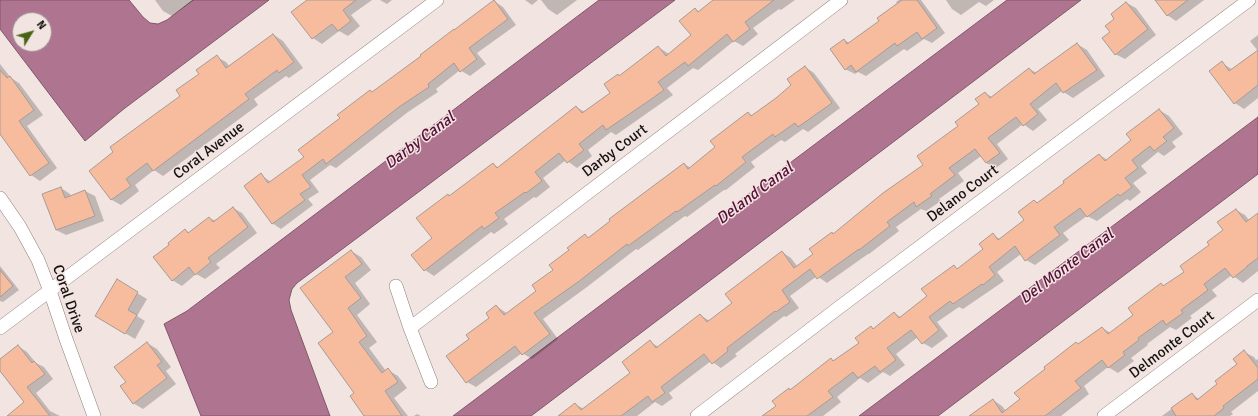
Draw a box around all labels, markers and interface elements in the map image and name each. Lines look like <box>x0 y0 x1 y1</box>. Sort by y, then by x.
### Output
north arrow <box>12 12 52 52</box>
text: N <box>34 18 49 32</box>
water label: Darby Canal <box>381 108 459 174</box>
street label: Coral Avenue <box>170 118 248 184</box>
street label: Darby Court <box>579 121 651 181</box>
water label: Deland Canal <box>713 159 797 229</box>
street label: Delano Court <box>924 161 1002 227</box>
water label: Del Monte Canal <box>1016 225 1118 309</box>
street label: Coral Drive <box>48 262 88 336</box>
street label: Delmonte Court <box>1126 307 1218 383</box>

